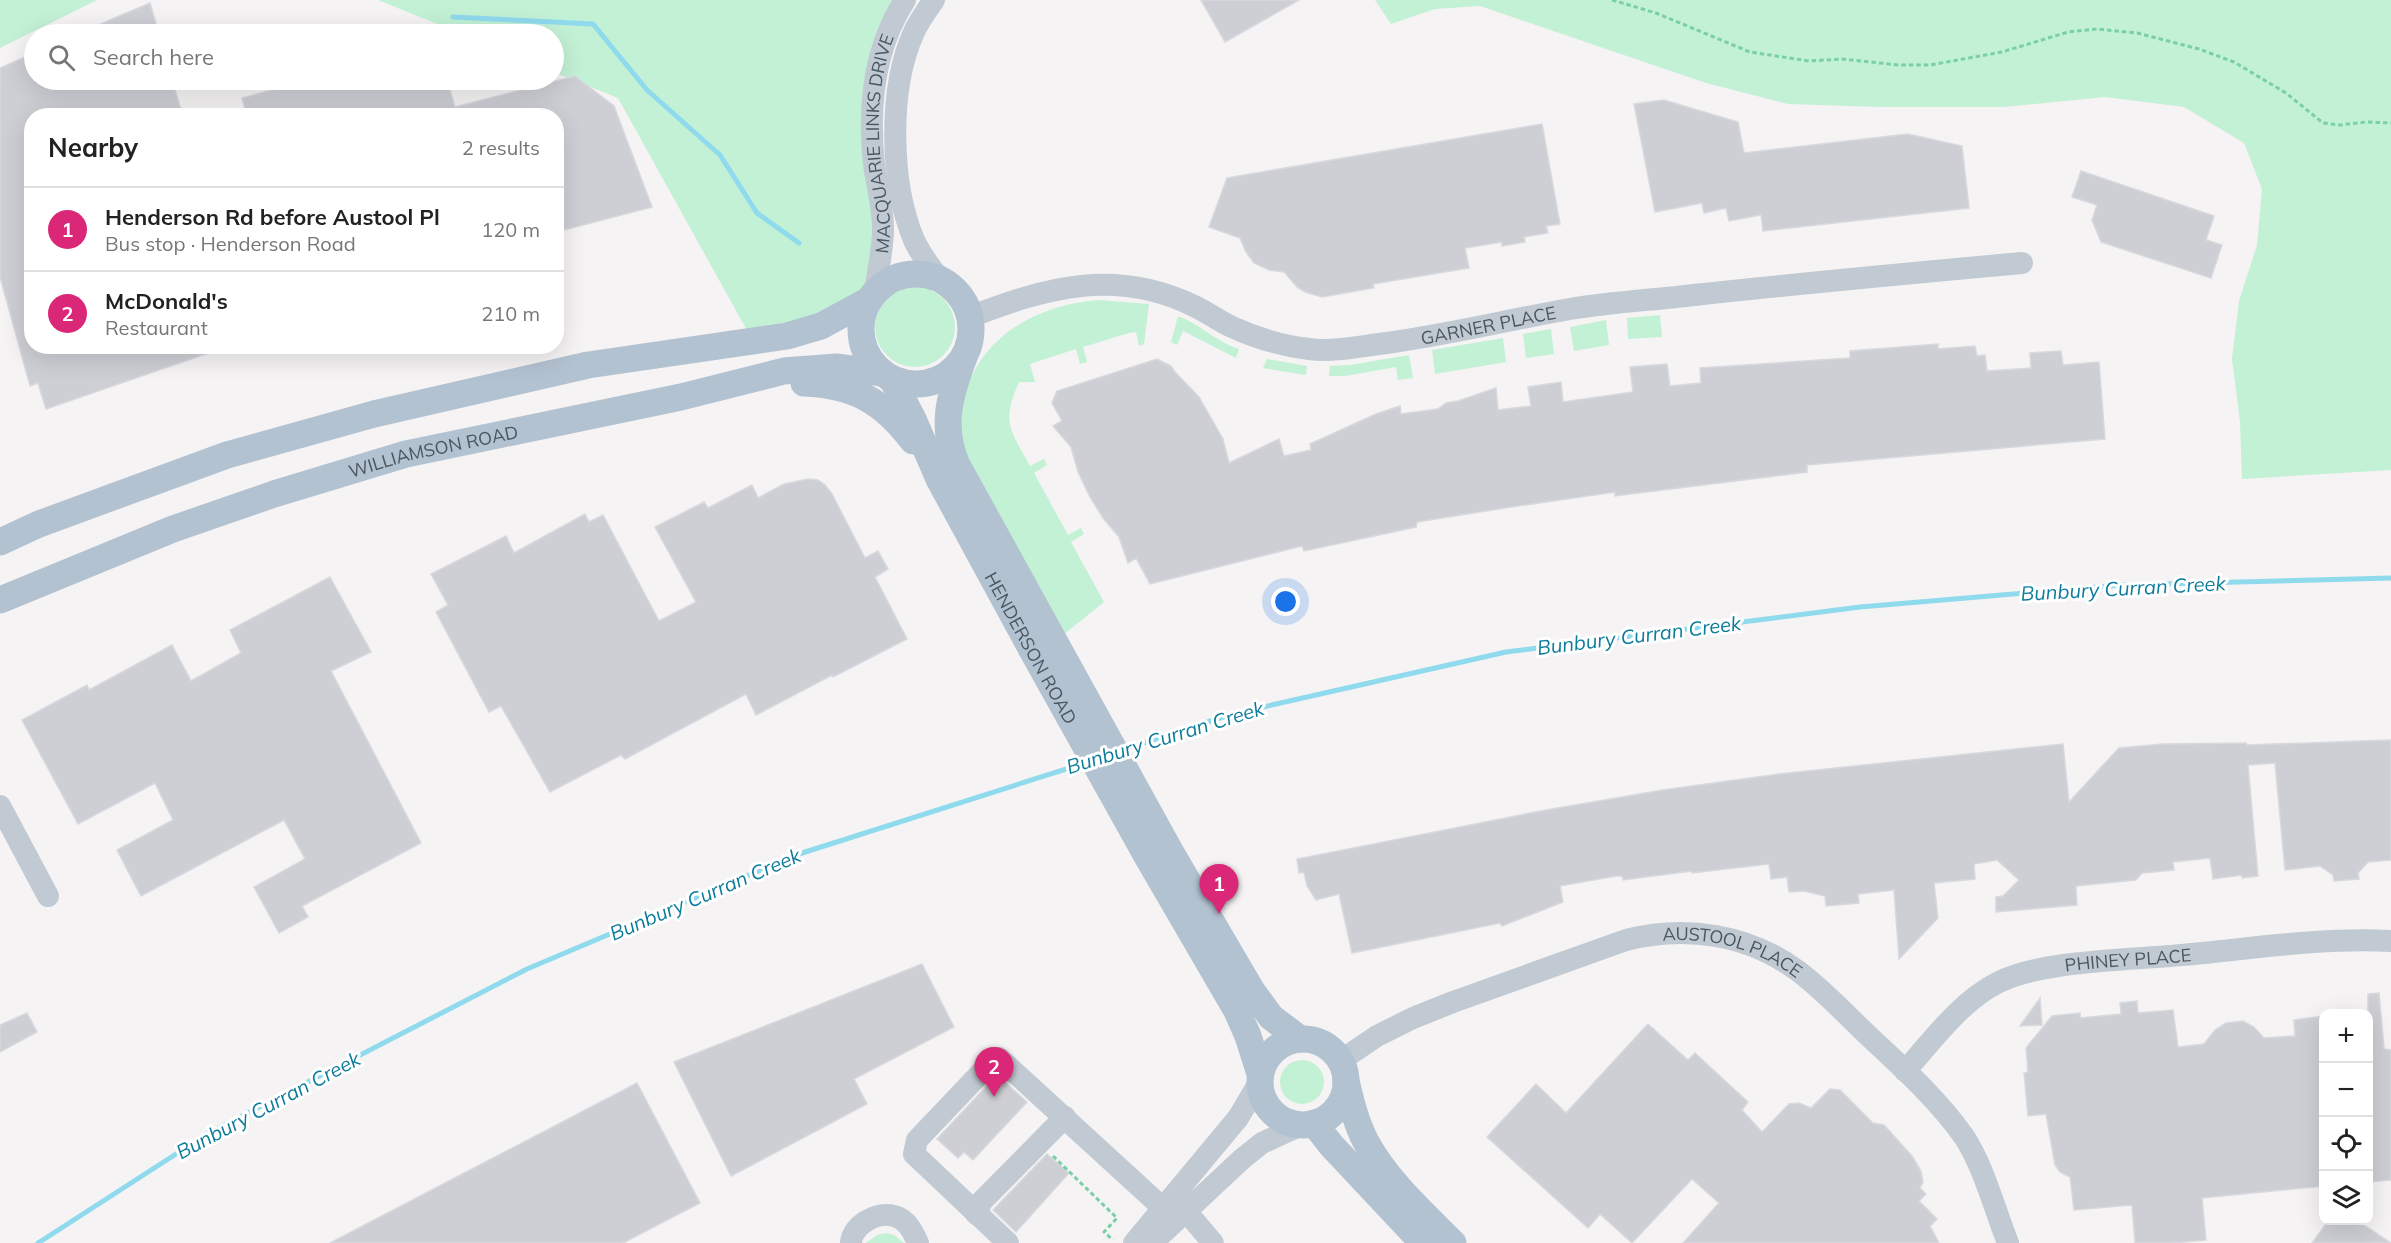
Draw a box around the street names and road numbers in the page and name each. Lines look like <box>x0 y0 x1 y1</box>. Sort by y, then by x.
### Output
street label: MACQUARIE LINKS DRIVE <box>860 30 898 255</box>
street label: GARNER PLACE <box>1419 300 1558 349</box>
street label: WILLIAMSON ROAD <box>346 420 520 482</box>
street label: HENDERSON ROAD <box>980 568 1082 728</box>
street label: AUSTOOL PLACE <box>1662 922 1807 982</box>
street label: PHINEY PLACE <box>2063 943 2192 976</box>

